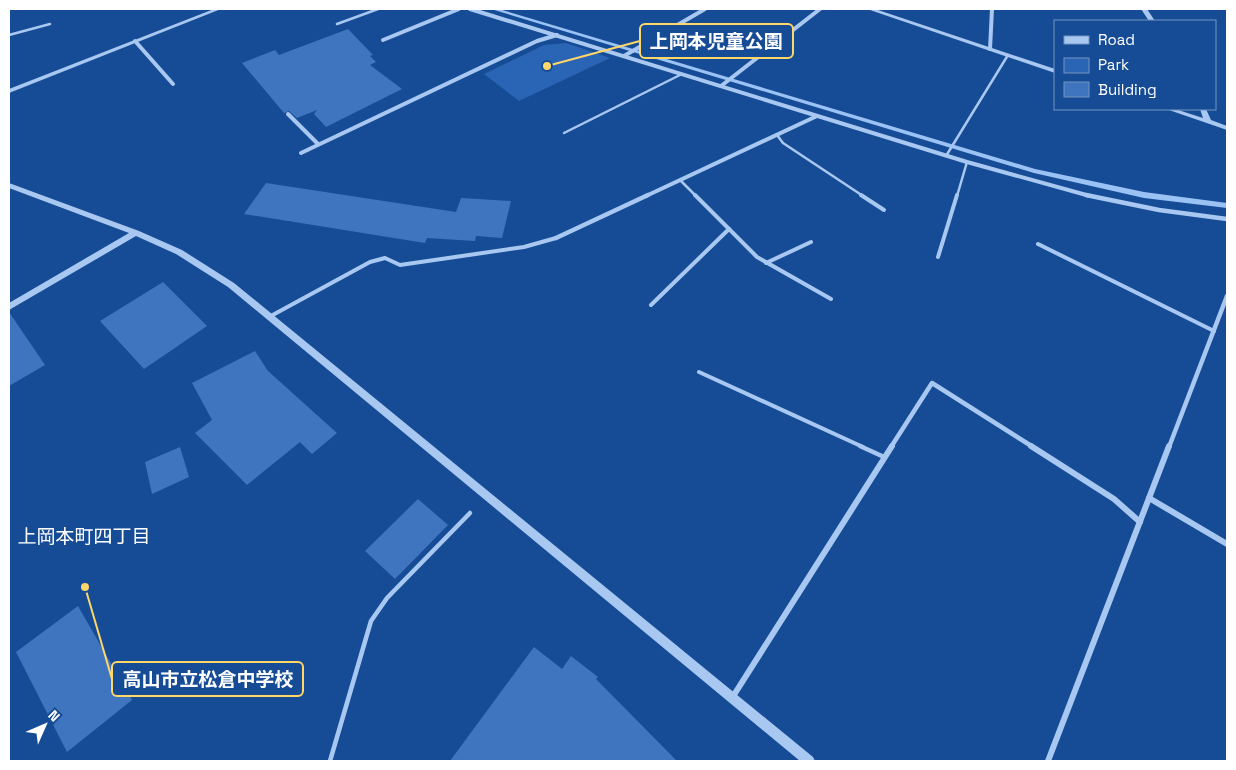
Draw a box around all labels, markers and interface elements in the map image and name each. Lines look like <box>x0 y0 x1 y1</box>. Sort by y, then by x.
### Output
legend <box>1054 20 1216 110</box>
callout: 上岡本児童公園 <box>640 24 793 58</box>
text: 上岡本児童公園 <box>649 29 783 54</box>
text: Road <box>1098 30 1135 49</box>
text: Park <box>1098 55 1129 74</box>
text: Building <box>1098 80 1157 99</box>
district label: 上岡本町四丁目 <box>17 524 151 549</box>
callout: 高山市立松倉中学校 <box>112 662 303 696</box>
text: 高山市立松倉中学校 <box>122 667 294 692</box>
north arrow <box>20 700 70 750</box>
text: N <box>45 706 64 725</box>

